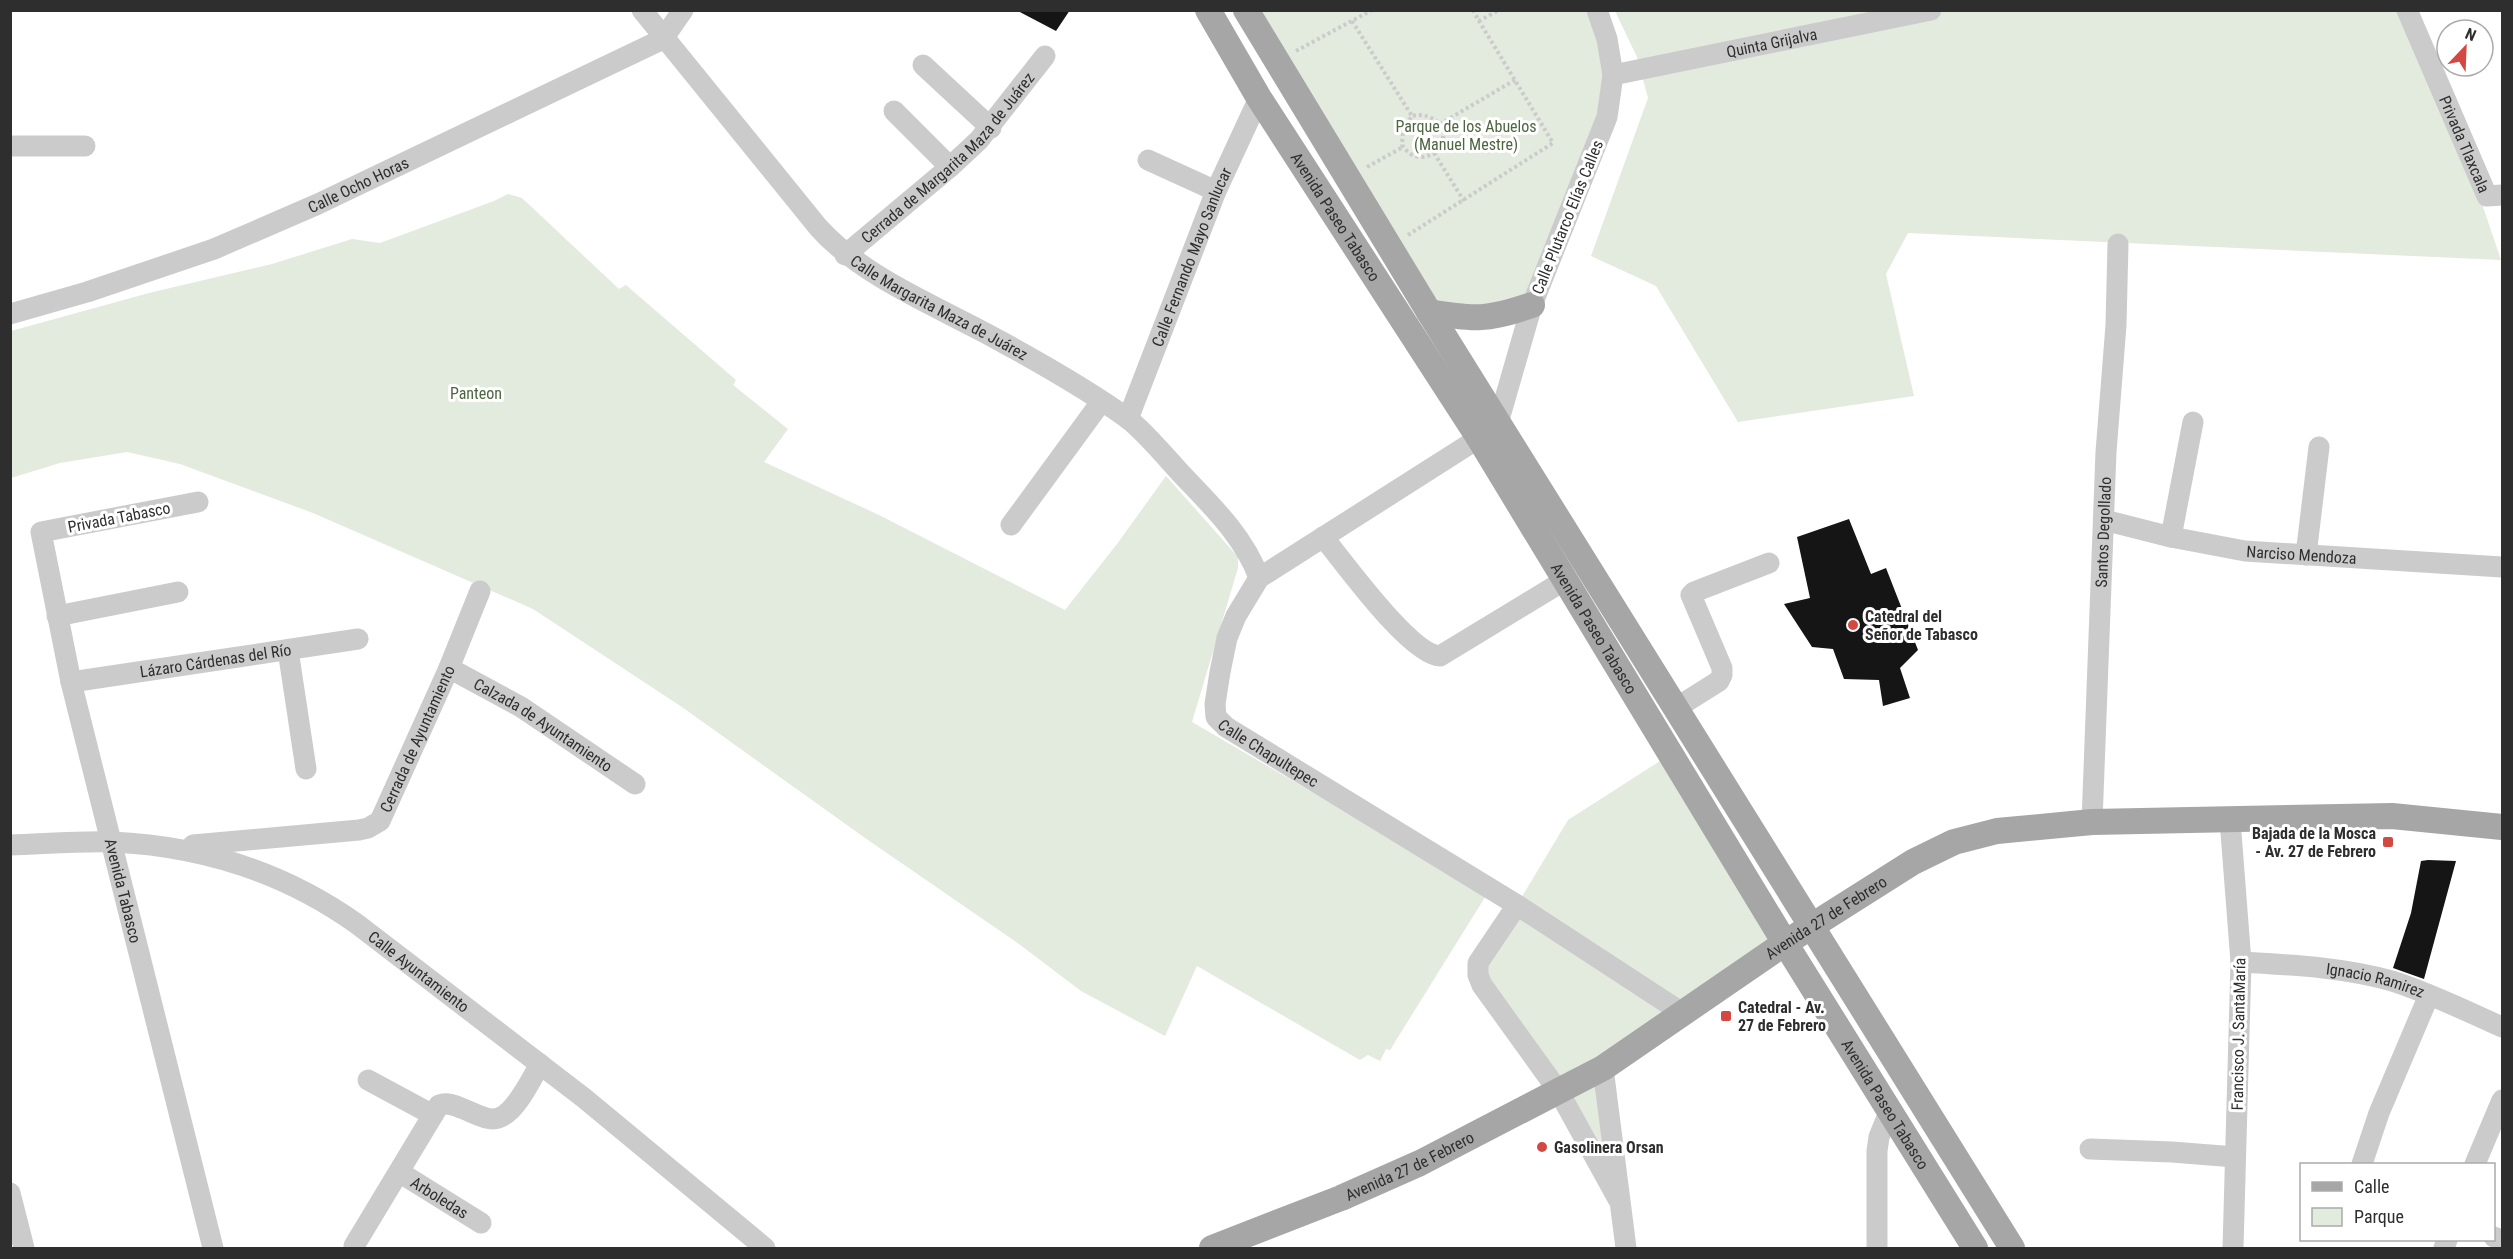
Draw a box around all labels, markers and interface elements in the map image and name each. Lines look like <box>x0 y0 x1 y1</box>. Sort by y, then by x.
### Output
north arrow <box>2435 18 2495 78</box>
text: N <box>2462 24 2479 45</box>
street label: Quinta Grijalva <box>1725 25 1819 62</box>
street label: Cerrada de Margarita Maza de Juárez <box>857 69 1039 247</box>
street label: Privada Tlaxcala <box>2435 93 2493 196</box>
park label: Parque de los Abuelos (Manuel Mestre) <box>1395 117 1537 154</box>
street label: Calle Plutarco Elías Calles <box>1528 137 1607 297</box>
street label: Avenida Paseo Tabasco <box>1287 149 1384 285</box>
street label: Calle Ocho Horas <box>305 153 412 217</box>
street label: Calle Fernando Mayo Sanlucar <box>1148 164 1236 349</box>
street label: Calle Margarita Maza de Juárez <box>847 251 1031 364</box>
park label: Panteon <box>450 384 502 403</box>
street label: Santos Degollado <box>2092 476 2115 588</box>
street label: Privada Tabasco <box>66 498 172 537</box>
street label: Narciso Mendoza <box>2246 542 2357 568</box>
street label: Avenida Paseo Tabasco <box>1547 559 1641 697</box>
place label: Catedral del Señor de Tabasco <box>1865 607 1978 644</box>
marker: Catedral del Señor de Tabasco <box>1846 618 1860 632</box>
street label: Lázaro Cárdenas del Río <box>138 640 292 682</box>
street label: Cerrada de Ayuntamiento <box>376 663 459 815</box>
street label: Calzada de Ayuntamiento <box>470 674 616 776</box>
street label: Calle Chapultepec <box>1214 715 1322 791</box>
place label: Bajada de la Mosca - Av. 27 de Febrero <box>2252 824 2376 861</box>
marker: Bajada de la Mosca - Av. 27 de Febrero <box>2381 835 2395 849</box>
street label: Avenida Tabasco <box>101 837 145 945</box>
street label: Avenida 27 de Febrero <box>1762 872 1890 964</box>
street label: Calle Ayuntamiento <box>364 927 473 1017</box>
street label: Francisco J. SantaMaría <box>2228 957 2249 1111</box>
street label: Ignacio Ramirez <box>2325 959 2427 1002</box>
place label: Catedral - Av. 27 de Febrero <box>1738 998 1826 1035</box>
marker: Catedral - Av. 27 de Febrero <box>1719 1009 1733 1023</box>
street label: Avenida Paseo Tabasco <box>1837 1036 1933 1173</box>
street label: Avenida 27 de Febrero <box>1342 1128 1477 1205</box>
place label: Gasolinera Orsan <box>1554 1138 1664 1157</box>
marker: Gasolinera Orsan <box>1535 1140 1549 1154</box>
legend <box>2300 1163 2495 1241</box>
street label: Arboledas <box>407 1173 472 1223</box>
text: Calle <box>2354 1176 2390 1197</box>
text: Parque <box>2354 1206 2404 1227</box>

